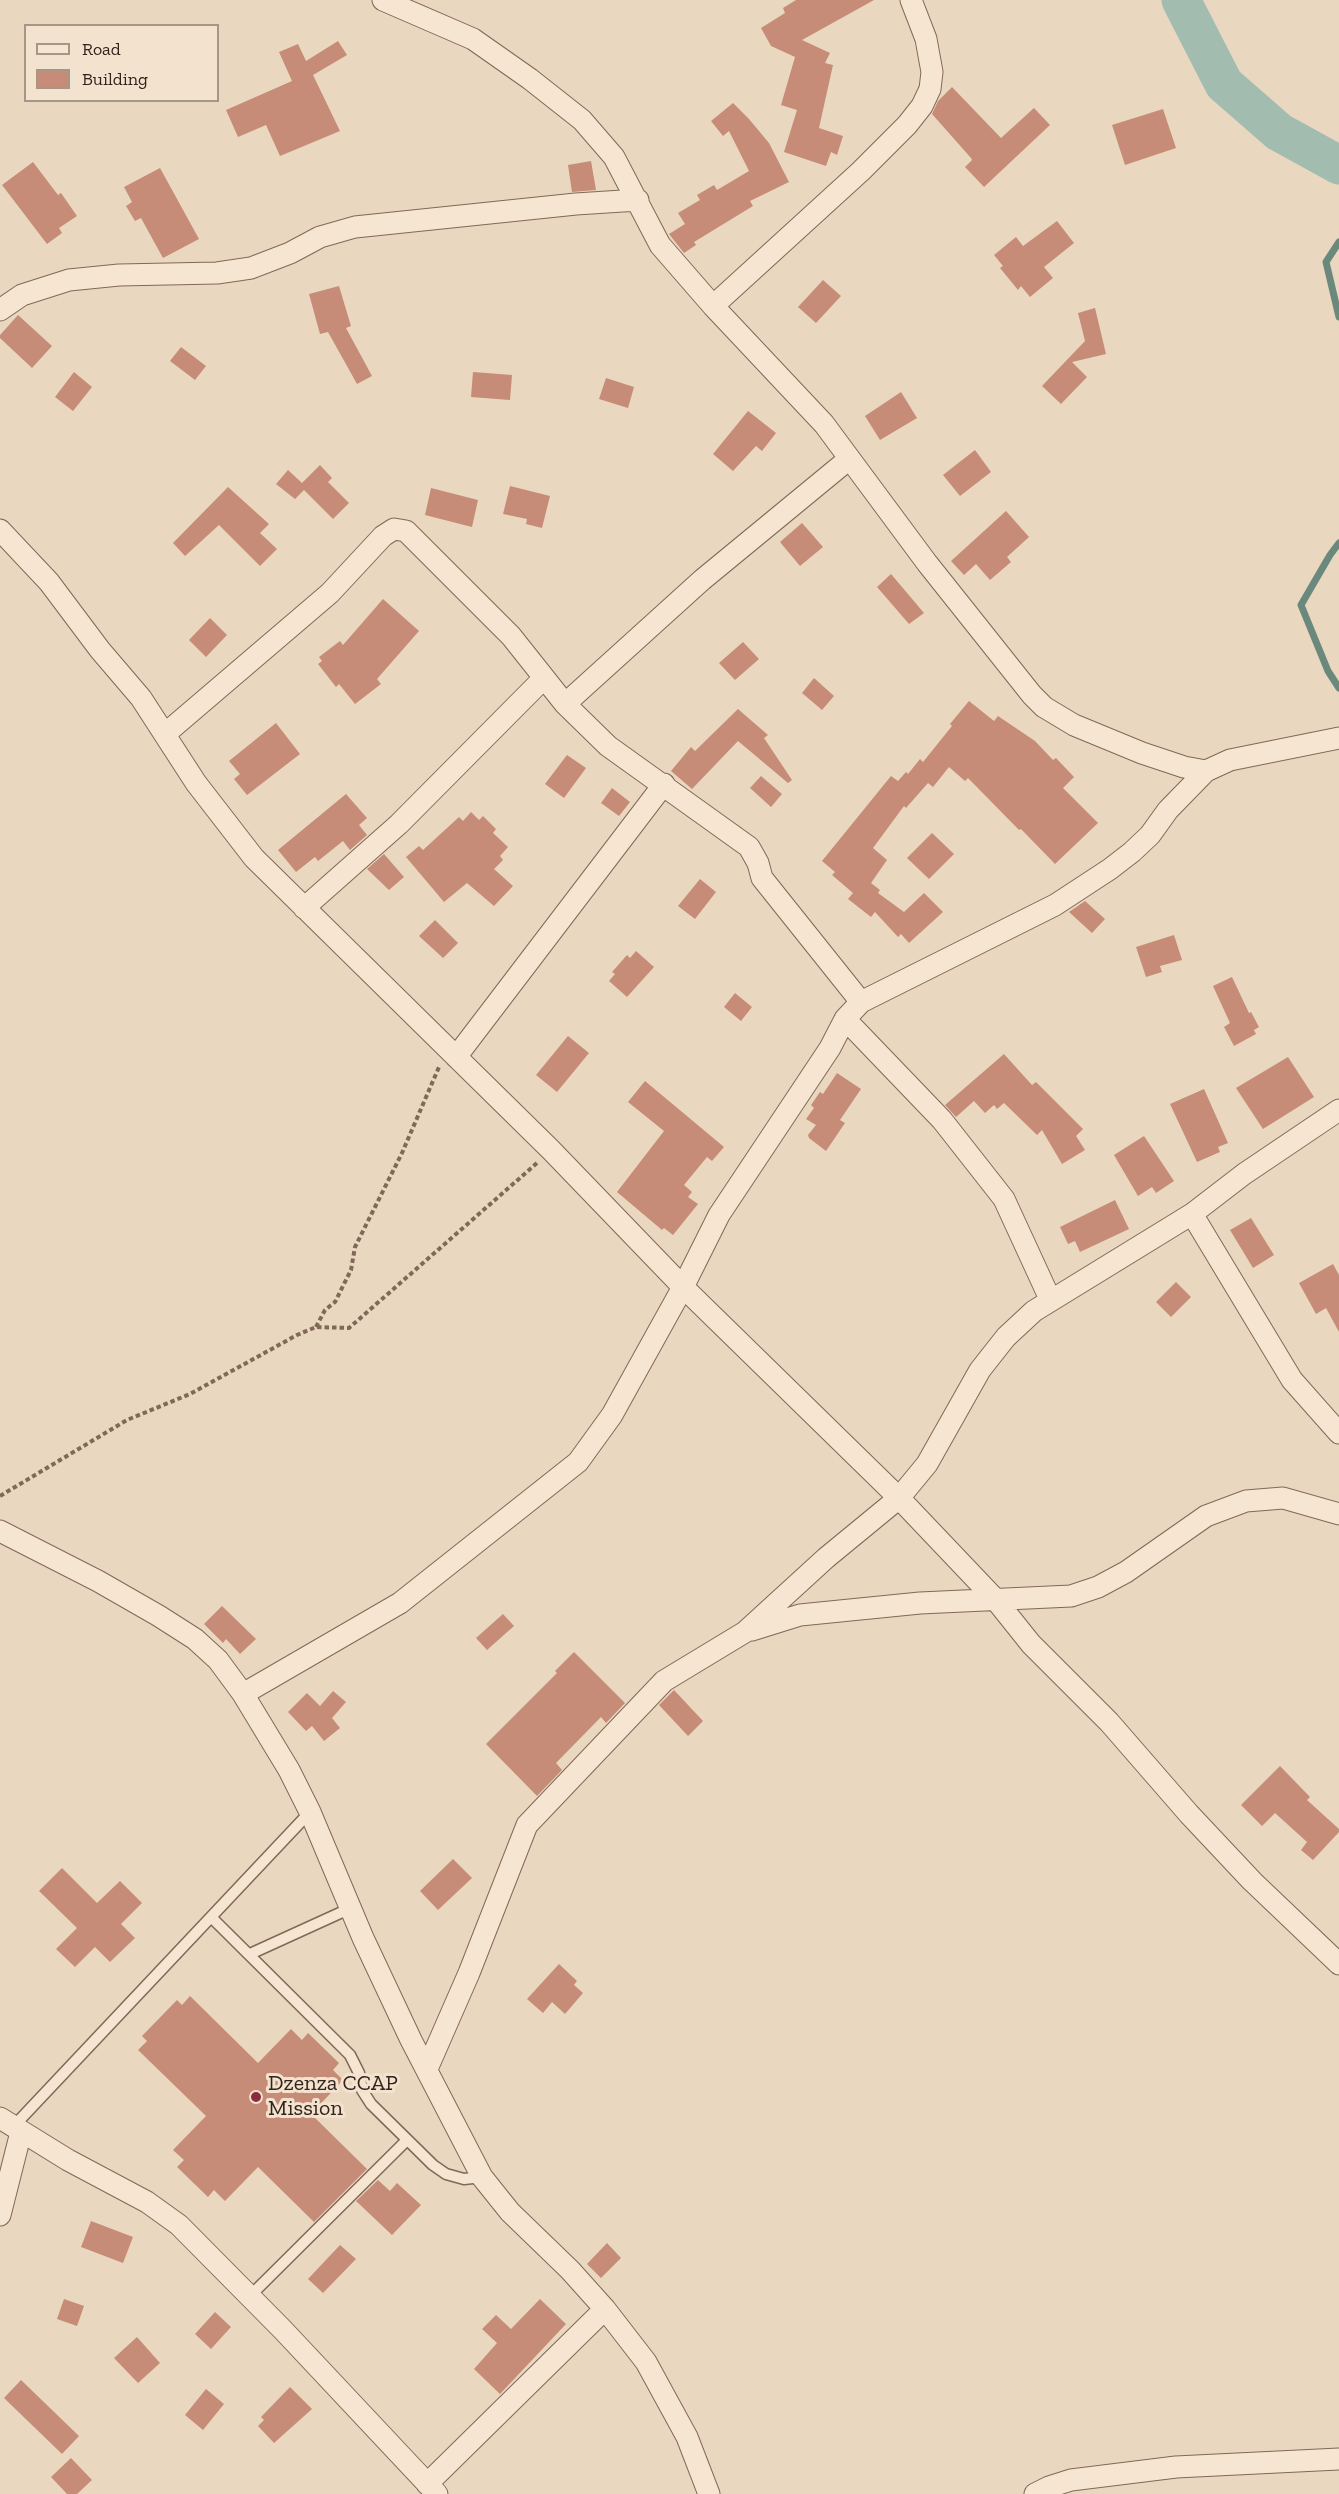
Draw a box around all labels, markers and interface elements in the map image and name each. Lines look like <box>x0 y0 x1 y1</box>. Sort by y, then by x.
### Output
legend <box>24 24 219 102</box>
text: Road <box>82 38 121 60</box>
text: Building <box>82 68 148 90</box>
place label: Dzenza CCAP Mission <box>268 2071 398 2122</box>
marker: Dzenza CCAP Mission <box>249 2090 263 2104</box>

